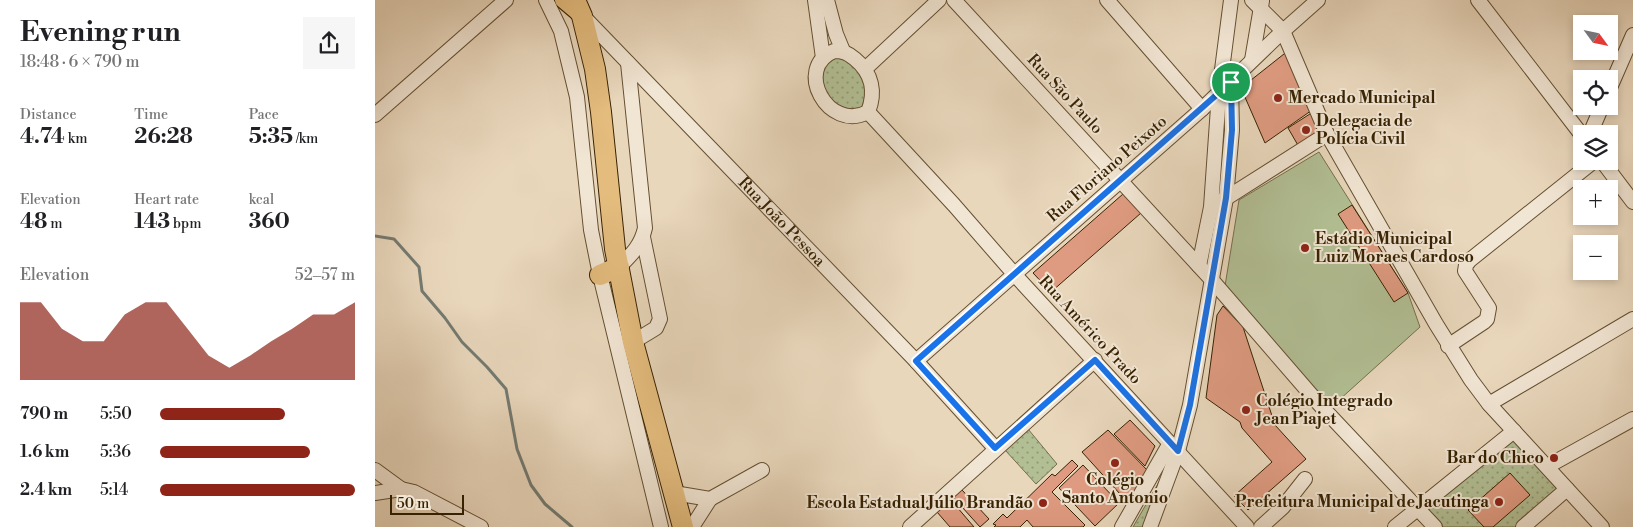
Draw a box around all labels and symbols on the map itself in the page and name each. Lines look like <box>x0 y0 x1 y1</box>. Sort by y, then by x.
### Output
north arrow <box>1573 15 1617 60</box>
street label: Rua São Paulo <box>1023 50 1107 138</box>
pin <box>1210 61 1252 103</box>
place label: Mercado Municipal <box>1288 88 1436 108</box>
marker: Mercado Municipal <box>1272 92 1284 104</box>
street label: Rua Floriano Peixoto <box>1043 111 1171 227</box>
place label: Delegacia de Polícia Civil <box>1316 111 1413 149</box>
marker: Delegacia de Polícia Civil <box>1300 124 1312 136</box>
street label: Rua João Pessoa <box>734 173 830 271</box>
place label: Estádio Municipal Luiz Moraes Cardoso <box>1315 229 1474 267</box>
marker: Estádio Municipal Luiz Moraes Cardoso <box>1299 242 1311 254</box>
street label: Rua Américo Prado <box>1034 271 1146 389</box>
place label: Colégio Integrado Jean Piajet <box>1254 391 1393 429</box>
marker: Colégio Integrado Jean Piajet <box>1240 404 1252 416</box>
place label: Bar do Chico <box>1446 448 1544 468</box>
marker: Bar do Chico <box>1548 452 1560 464</box>
marker: Colégio Santo Antonio <box>1109 457 1121 469</box>
place label: Colégio Santo Antonio <box>1062 470 1168 508</box>
scale bar <box>390 492 464 515</box>
place label: Prefeitura Municipal de Jacutinga <box>1235 492 1489 512</box>
place label: Escola Estadual Júlio Brandão <box>806 493 1033 513</box>
marker: Prefeitura Municipal de Jacutinga <box>1493 496 1505 508</box>
marker: Escola Estadual Júlio Brandão <box>1037 497 1049 509</box>

